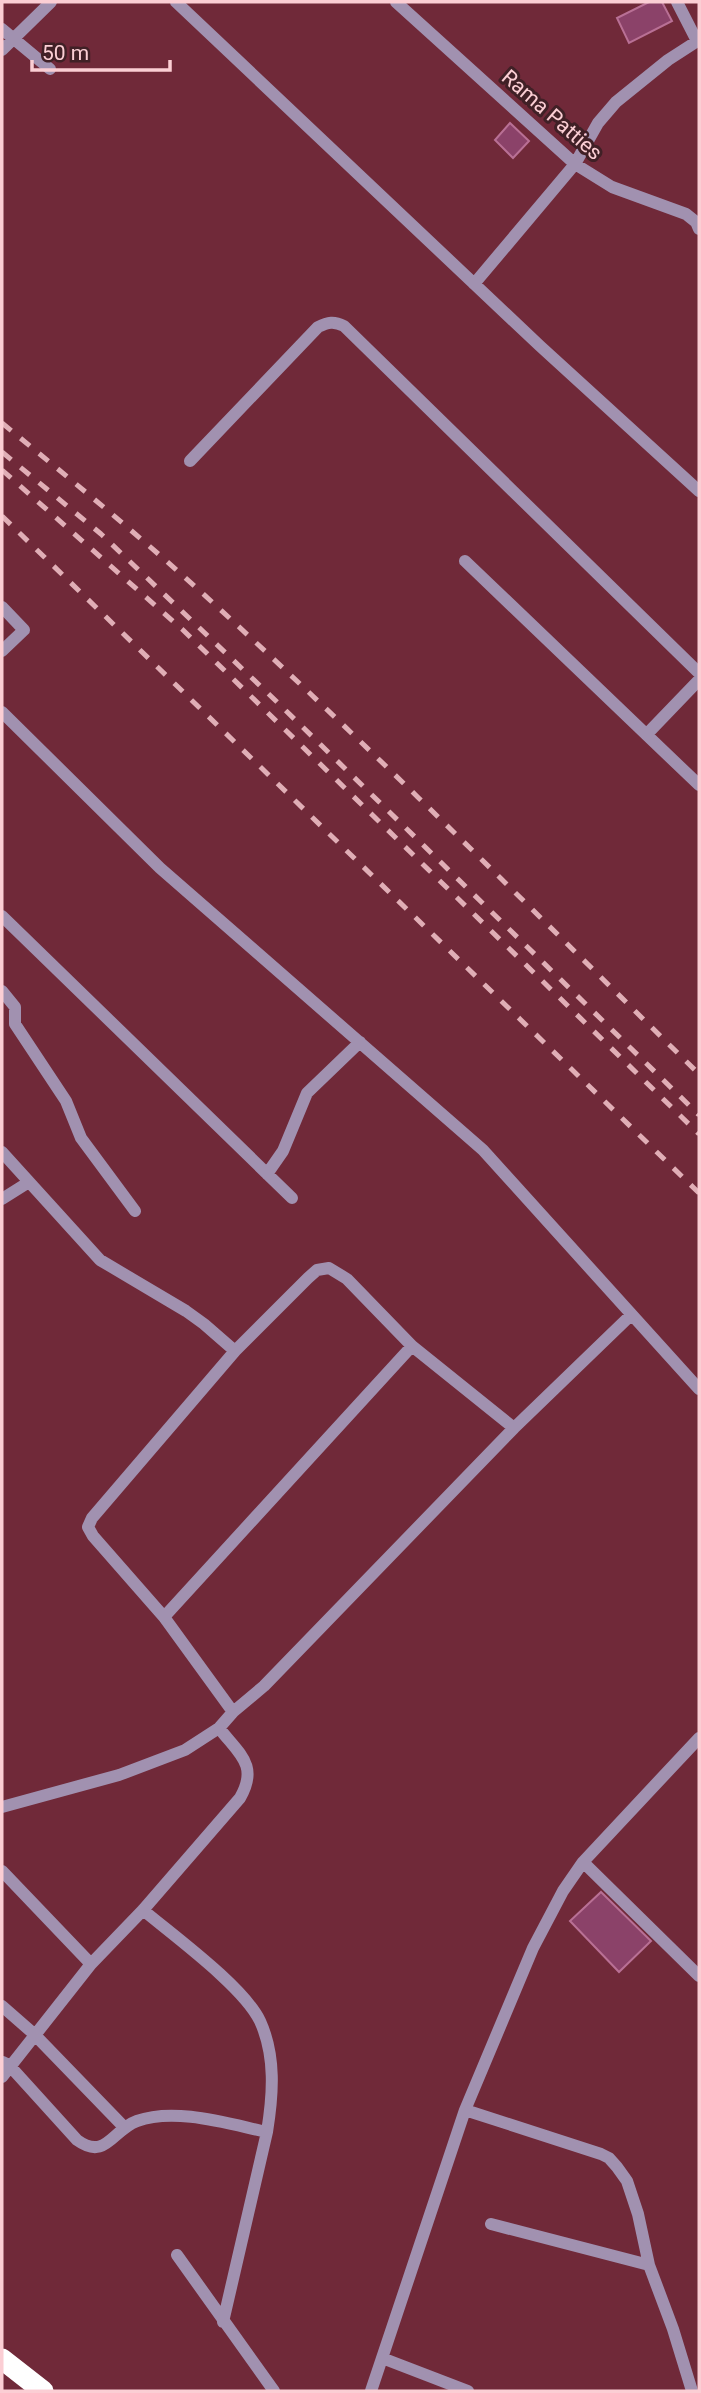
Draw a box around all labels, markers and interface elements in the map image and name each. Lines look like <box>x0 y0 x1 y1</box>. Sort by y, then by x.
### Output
scale bar <box>32 28 170 72</box>
text: 50 m <box>42 41 89 65</box>
street label: Rama Patties <box>497 65 607 165</box>

